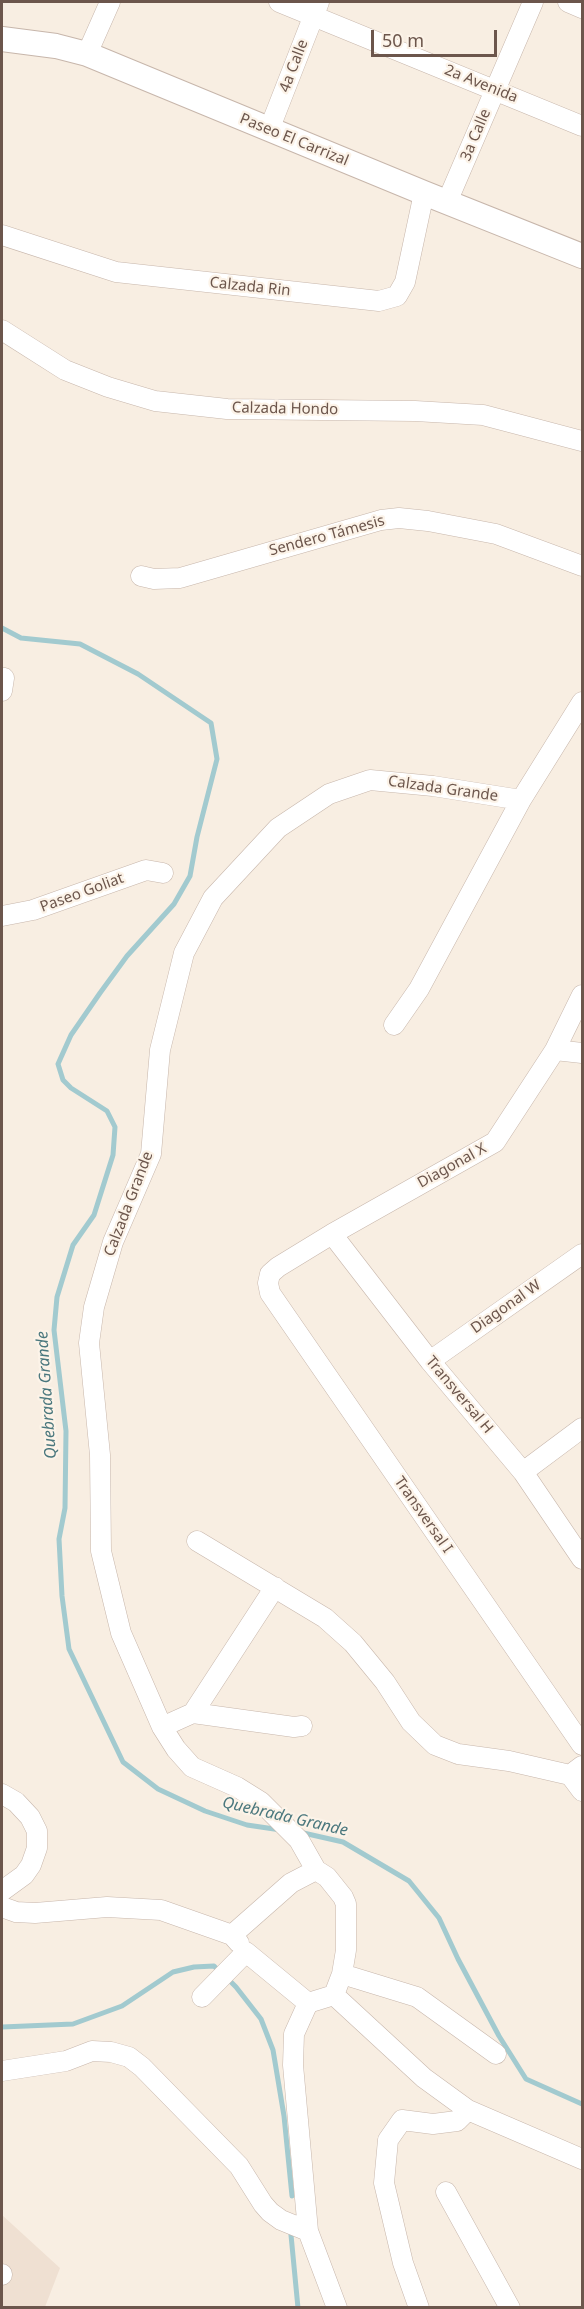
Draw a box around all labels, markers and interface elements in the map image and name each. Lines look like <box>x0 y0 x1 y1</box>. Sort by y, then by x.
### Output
scale bar <box>374 18 500 56</box>
text: 50 m <box>382 28 424 52</box>
street label: 4a Calle <box>276 37 312 95</box>
street label: 2a Avenida <box>442 61 520 107</box>
street label: 3a Calle <box>457 106 495 164</box>
street label: Paseo El Carrizal <box>237 110 351 170</box>
street label: Calzada Rin <box>209 274 291 300</box>
street label: Calzada Hondo <box>232 399 338 419</box>
street label: Sendero Támesis <box>267 512 387 560</box>
street label: Calzada Grande <box>387 772 499 806</box>
street label: Paseo Goliat <box>38 870 126 916</box>
street label: Diagonal X <box>414 1140 490 1192</box>
street label: Calzada Grande <box>101 1149 157 1259</box>
street label: Diagonal W <box>468 1276 544 1338</box>
water label: Quebrada Grande <box>33 1330 61 1460</box>
street label: Transversal H <box>422 1353 496 1437</box>
street label: Transversal I <box>390 1473 456 1557</box>
water label: Quebrada Grande <box>220 1793 350 1841</box>

